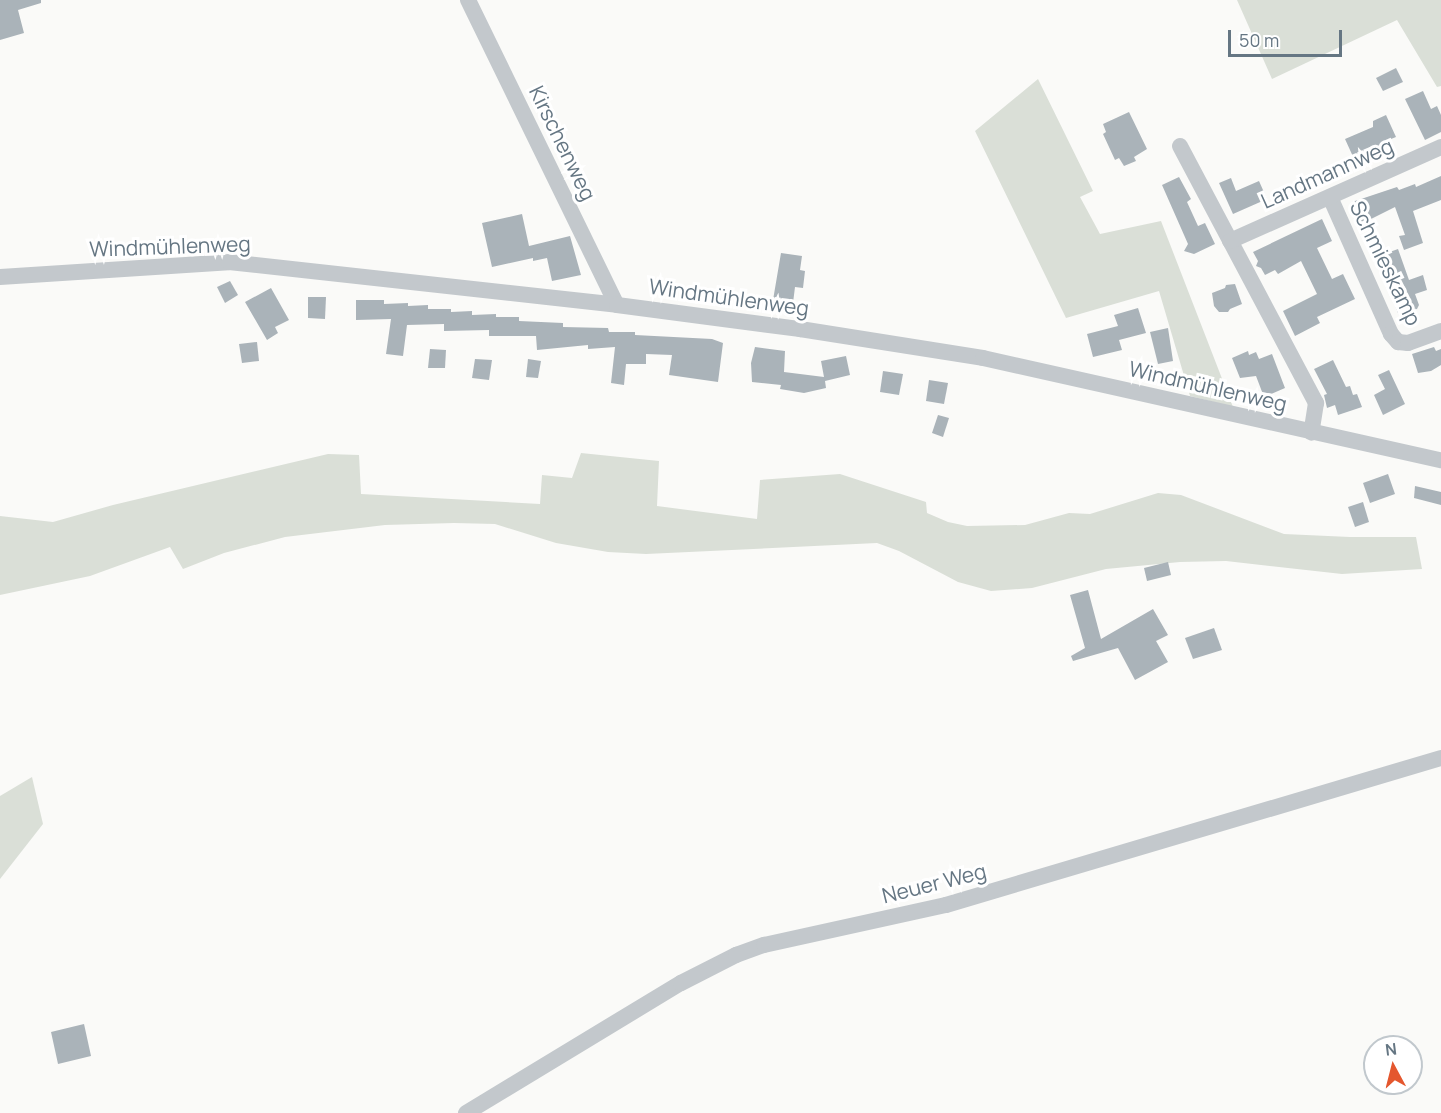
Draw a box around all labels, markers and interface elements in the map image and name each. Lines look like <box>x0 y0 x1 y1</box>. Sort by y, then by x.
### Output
scale bar <box>1231 18 1345 56</box>
text: 50 m <box>1239 28 1279 52</box>
street label: Kirschenweg <box>524 82 602 204</box>
street label: Landmannweg <box>1257 133 1397 213</box>
street label: Schmieskamp <box>1345 197 1427 329</box>
street label: Windmühlenweg <box>89 231 251 261</box>
street label: Windmühlenweg <box>647 273 811 321</box>
street label: Windmühlenweg <box>1126 356 1290 416</box>
street label: Neuer Weg <box>879 858 989 908</box>
north arrow <box>1363 1035 1423 1095</box>
text: N <box>1384 1038 1398 1061</box>

